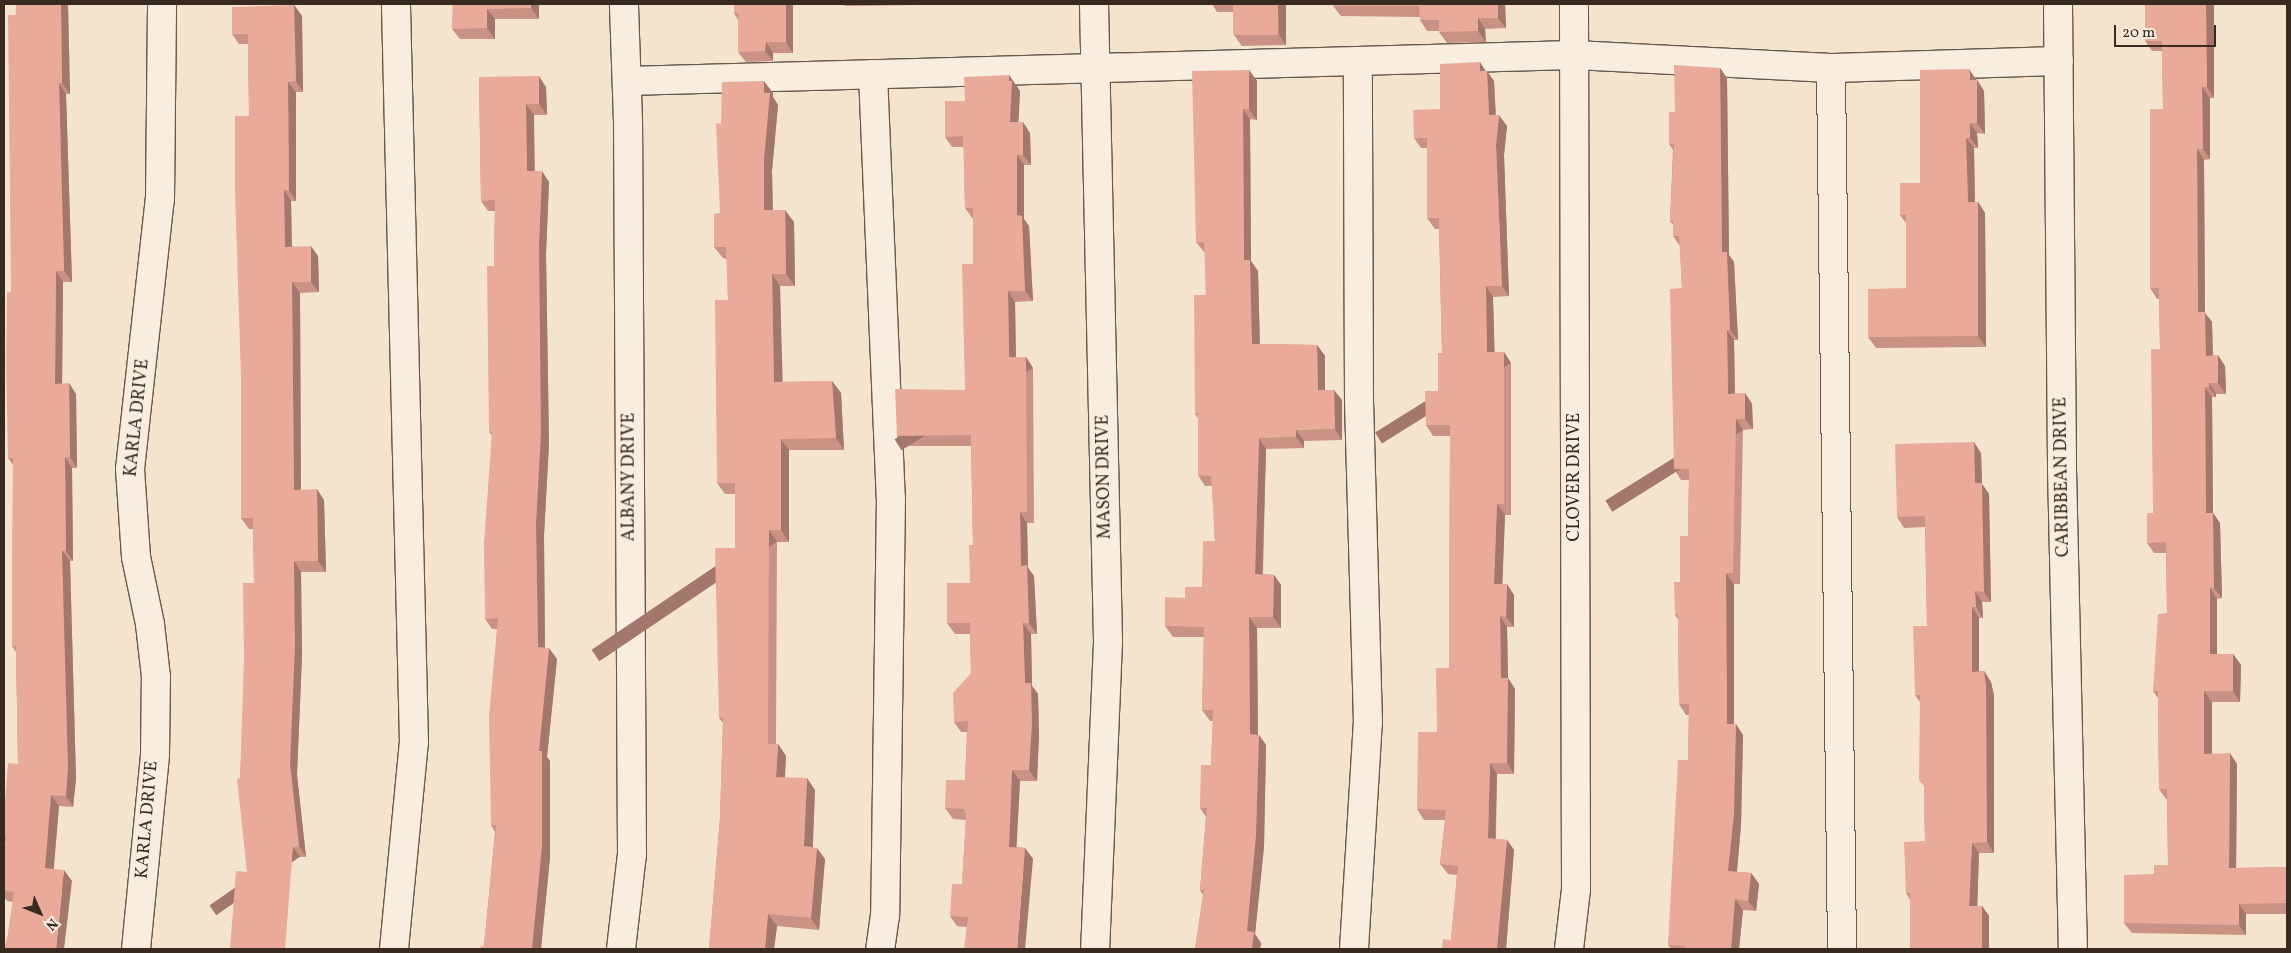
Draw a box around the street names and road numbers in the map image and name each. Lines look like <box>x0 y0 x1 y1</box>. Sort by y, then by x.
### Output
street label: KARLA DRIVE <box>121 358 155 478</box>
street label: CARIBBEAN DRIVE <box>2051 397 2075 557</box>
street label: ALBANY DRIVE <box>619 412 641 542</box>
street label: CLOVER DRIVE <box>1564 413 1586 541</box>
street label: MASON DRIVE <box>1093 415 1117 539</box>
street label: KARLA DRIVE <box>132 760 164 880</box>

